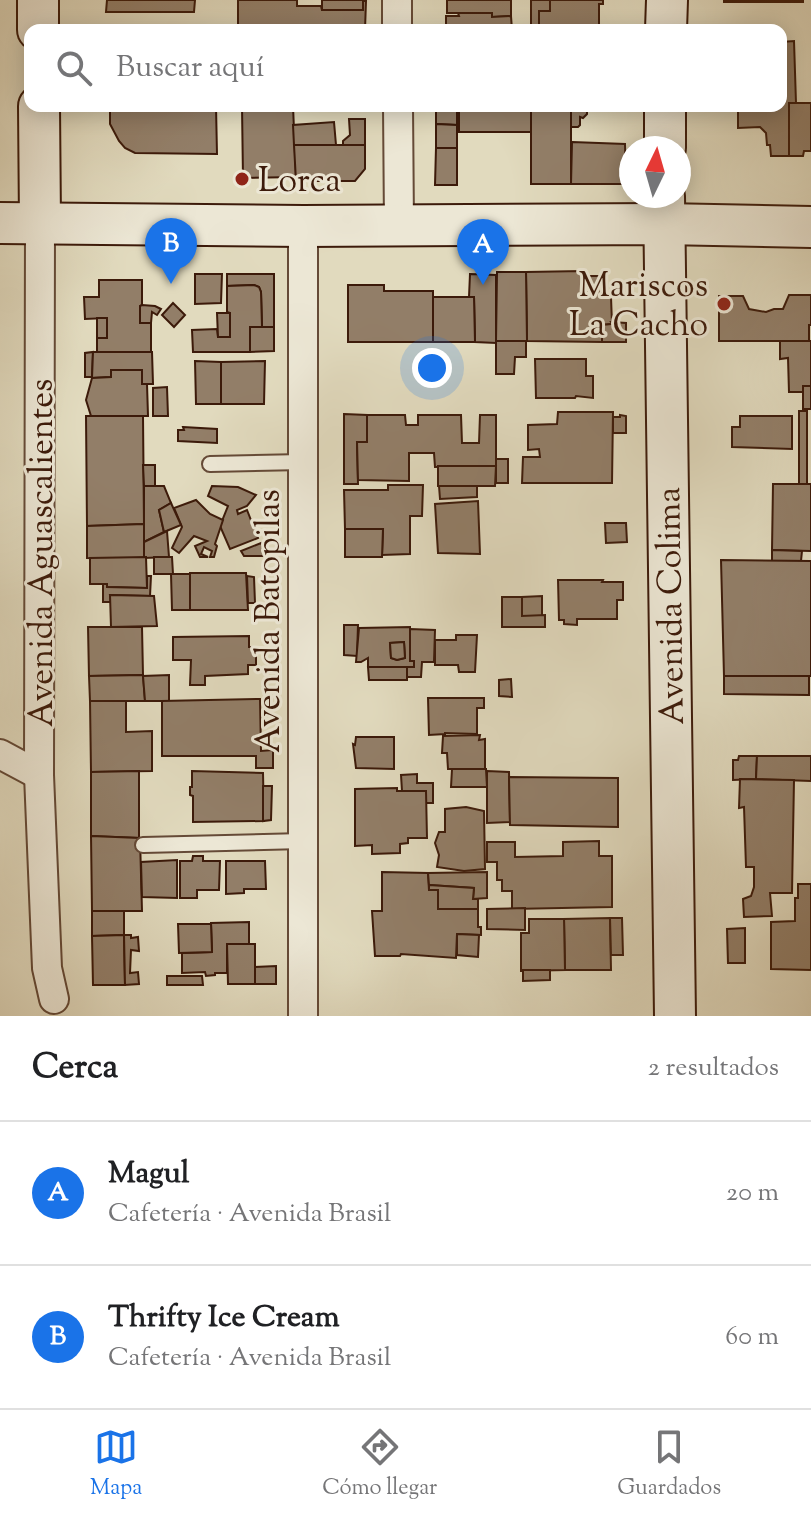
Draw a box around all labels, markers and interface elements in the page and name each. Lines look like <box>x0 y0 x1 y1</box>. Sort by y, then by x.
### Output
search box <box>24 24 787 112</box>
icon: search <box>52 46 96 90</box>
text: Buscar aquí <box>116 47 264 90</box>
north arrow <box>619 136 691 208</box>
place label: Lorca <box>258 158 341 207</box>
marker: Lorca <box>233 170 251 188</box>
pin: B <box>145 218 197 284</box>
pin: A <box>457 219 509 285</box>
place label: Mariscos La Cacho <box>569 263 708 351</box>
marker: Mariscos La Cacho <box>715 295 733 313</box>
your location <box>412 348 452 388</box>
street label: Avenida Aguascalientes <box>19 379 68 727</box>
street label: Avenida Colima <box>646 487 699 725</box>
street label: Avenida Batopilas <box>246 489 295 753</box>
text: Cerca <box>32 1044 118 1093</box>
text: 2 resultados <box>648 1050 779 1087</box>
text: Magul <box>108 1153 189 1196</box>
text: A <box>47 1175 69 1212</box>
text: 20 m <box>726 1175 779 1212</box>
text: Cafetería · Avenida Brasil <box>108 1196 391 1233</box>
text: Thrifty Ice Cream <box>108 1297 340 1340</box>
text: B <box>50 1319 66 1356</box>
text: 60 m <box>725 1319 779 1356</box>
text: Cafetería · Avenida Brasil <box>108 1340 391 1377</box>
tab: Mapa <box>90 1425 142 1505</box>
tab: Cómo llegar <box>322 1425 437 1505</box>
tab: Guardados <box>617 1425 721 1505</box>

